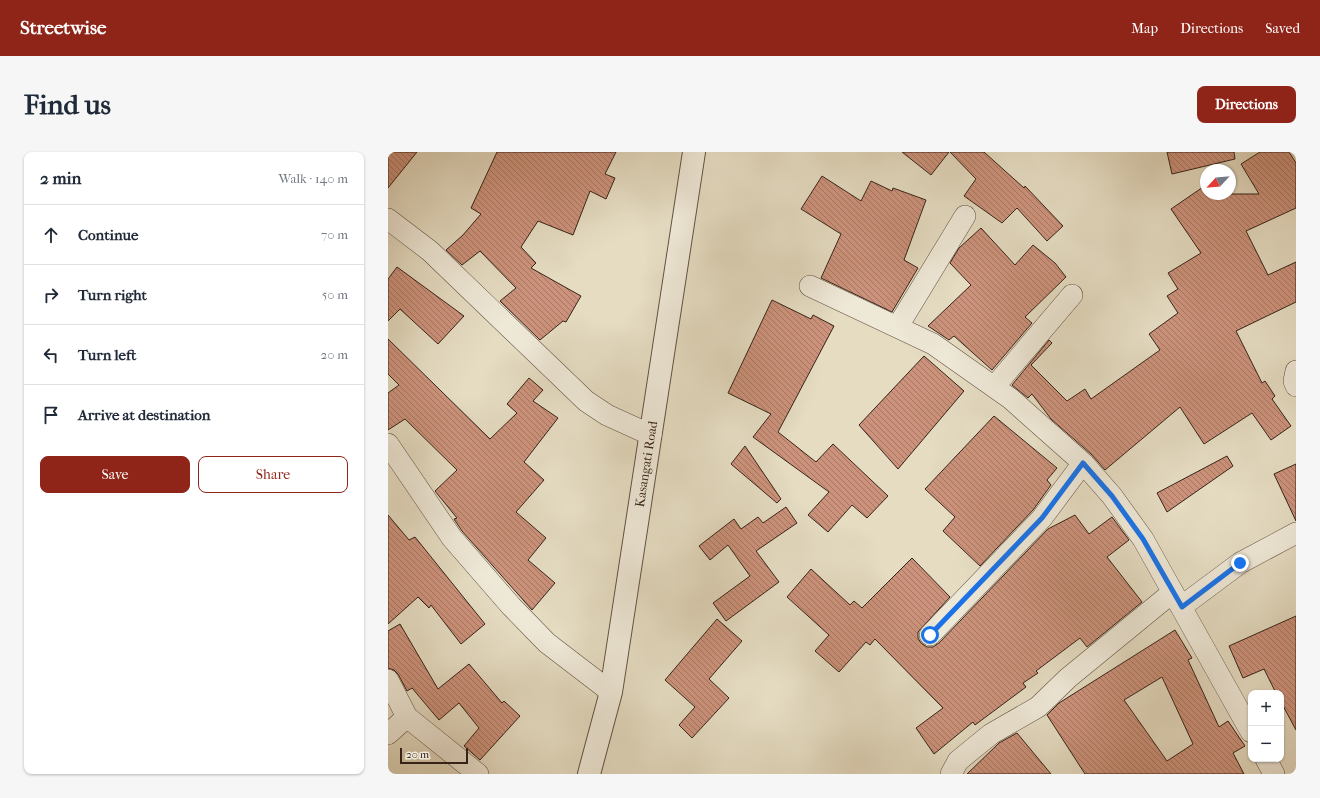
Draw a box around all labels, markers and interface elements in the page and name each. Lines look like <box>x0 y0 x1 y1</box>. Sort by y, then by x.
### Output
text: Streetwise <box>20 17 106 39</box>
text: Map <box>1131 20 1158 37</box>
text: Directions <box>1180 20 1243 37</box>
text: Saved <box>1265 20 1300 37</box>
button: Directions <box>1197 86 1296 123</box>
text: Find us <box>24 88 111 121</box>
north arrow <box>1200 164 1236 200</box>
text: 2 min <box>40 168 81 188</box>
text: Walk · 140 m <box>279 171 348 186</box>
icon: ahead <box>40 224 62 246</box>
text: Continue <box>78 226 138 244</box>
text: 70 m <box>321 227 348 242</box>
icon: right <box>40 284 62 306</box>
text: Turn right <box>78 286 147 304</box>
text: 50 m <box>322 287 348 302</box>
icon: left <box>40 344 62 366</box>
text: Turn left <box>78 346 136 364</box>
text: 20 m <box>321 347 348 362</box>
icon: arrive <box>40 404 62 426</box>
text: Arrive at destination <box>78 406 210 424</box>
street label: Kasangati Road <box>632 419 660 508</box>
button: Save <box>40 456 190 493</box>
button: Share <box>198 456 348 493</box>
route end <box>1231 554 1249 572</box>
route start <box>921 626 939 644</box>
map controls <box>1248 690 1284 762</box>
button: + <box>1248 690 1284 726</box>
button: − <box>1248 726 1284 762</box>
scale bar <box>400 746 468 765</box>
text: 20 m <box>406 748 429 761</box>

